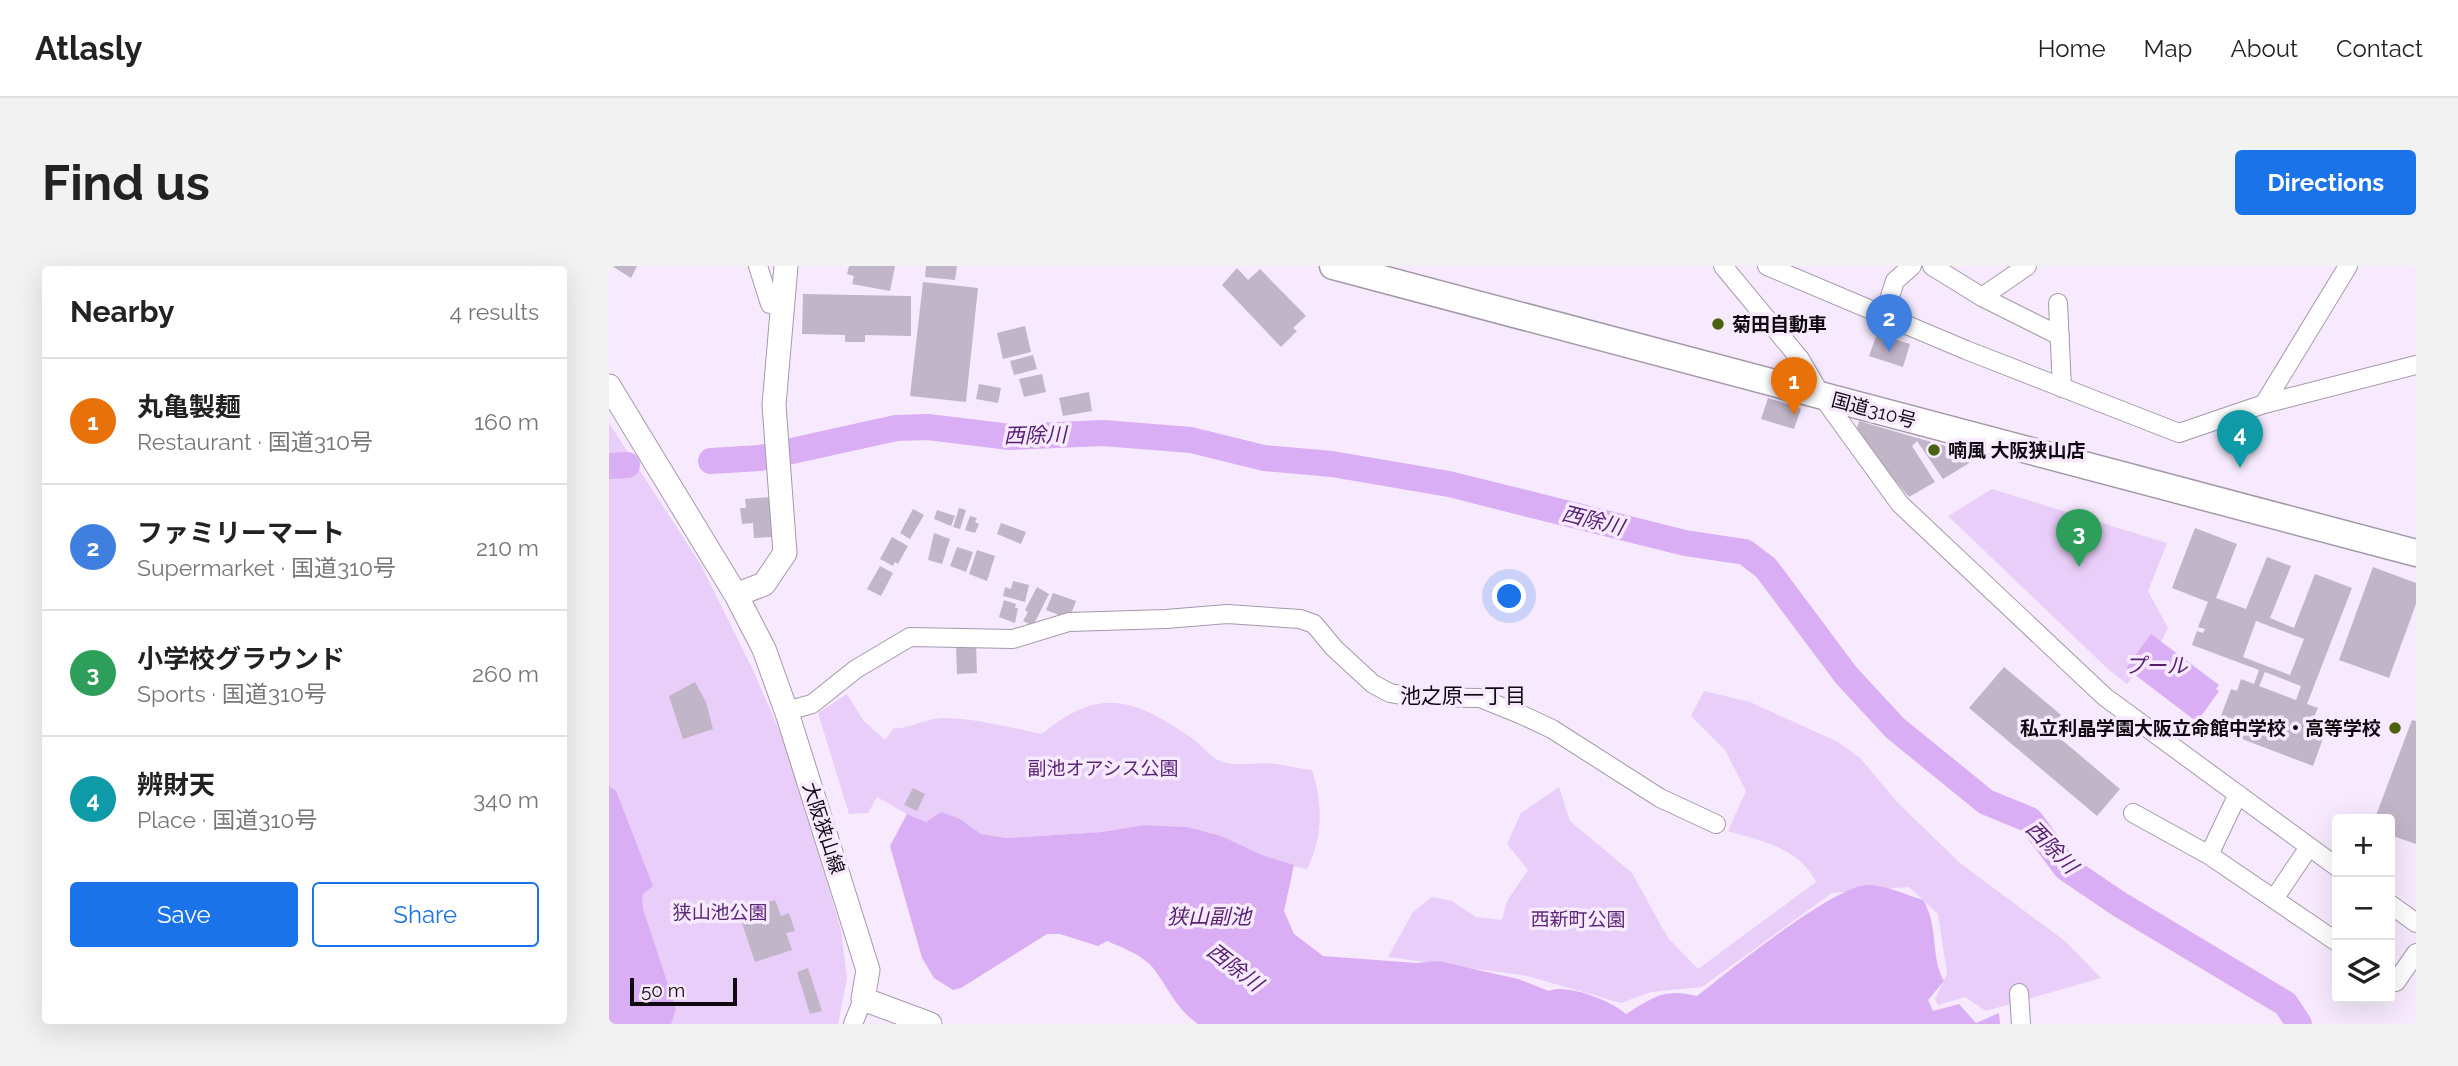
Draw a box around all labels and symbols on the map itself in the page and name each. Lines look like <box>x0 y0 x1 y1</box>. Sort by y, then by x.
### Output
pin: 2 <box>1866 294 1912 352</box>
place label: 菊田自動車 <box>1732 313 1827 335</box>
marker: 菊田自動車 <box>1710 316 1726 332</box>
pin: 1 <box>1771 357 1817 415</box>
street label: 国道310号 <box>1829 388 1919 432</box>
pin: 4 <box>2217 410 2263 468</box>
water label: 西除川 <box>1003 422 1069 448</box>
place label: 喃風 大阪狭山店 <box>1948 439 2086 461</box>
marker: 喃風 大阪狭山店 <box>1926 442 1942 458</box>
water label: 西除川 <box>1559 500 1629 540</box>
pin: 3 <box>2056 509 2102 567</box>
your location <box>1492 579 1526 613</box>
water label: プール <box>2125 653 2188 678</box>
district label: 池之原一丁目 <box>1400 683 1526 708</box>
place label: 私立利晶学園大阪立命館中学校・高等学校 <box>2020 717 2381 739</box>
marker: 私立利晶学園大阪立命館中学校・高等学校 <box>2387 720 2403 736</box>
park label: 副池オアシス公園 <box>1027 757 1179 779</box>
street label: 大阪狭山線 <box>799 779 849 877</box>
water label: 西除川 <box>2021 816 2084 880</box>
park label: 狭山池公園 <box>672 901 768 923</box>
water label: 狭山副池 <box>1167 904 1253 929</box>
park label: 西新町公園 <box>1530 908 1626 930</box>
water label: 西除川 <box>1202 938 1269 997</box>
scale bar <box>630 975 737 1007</box>

